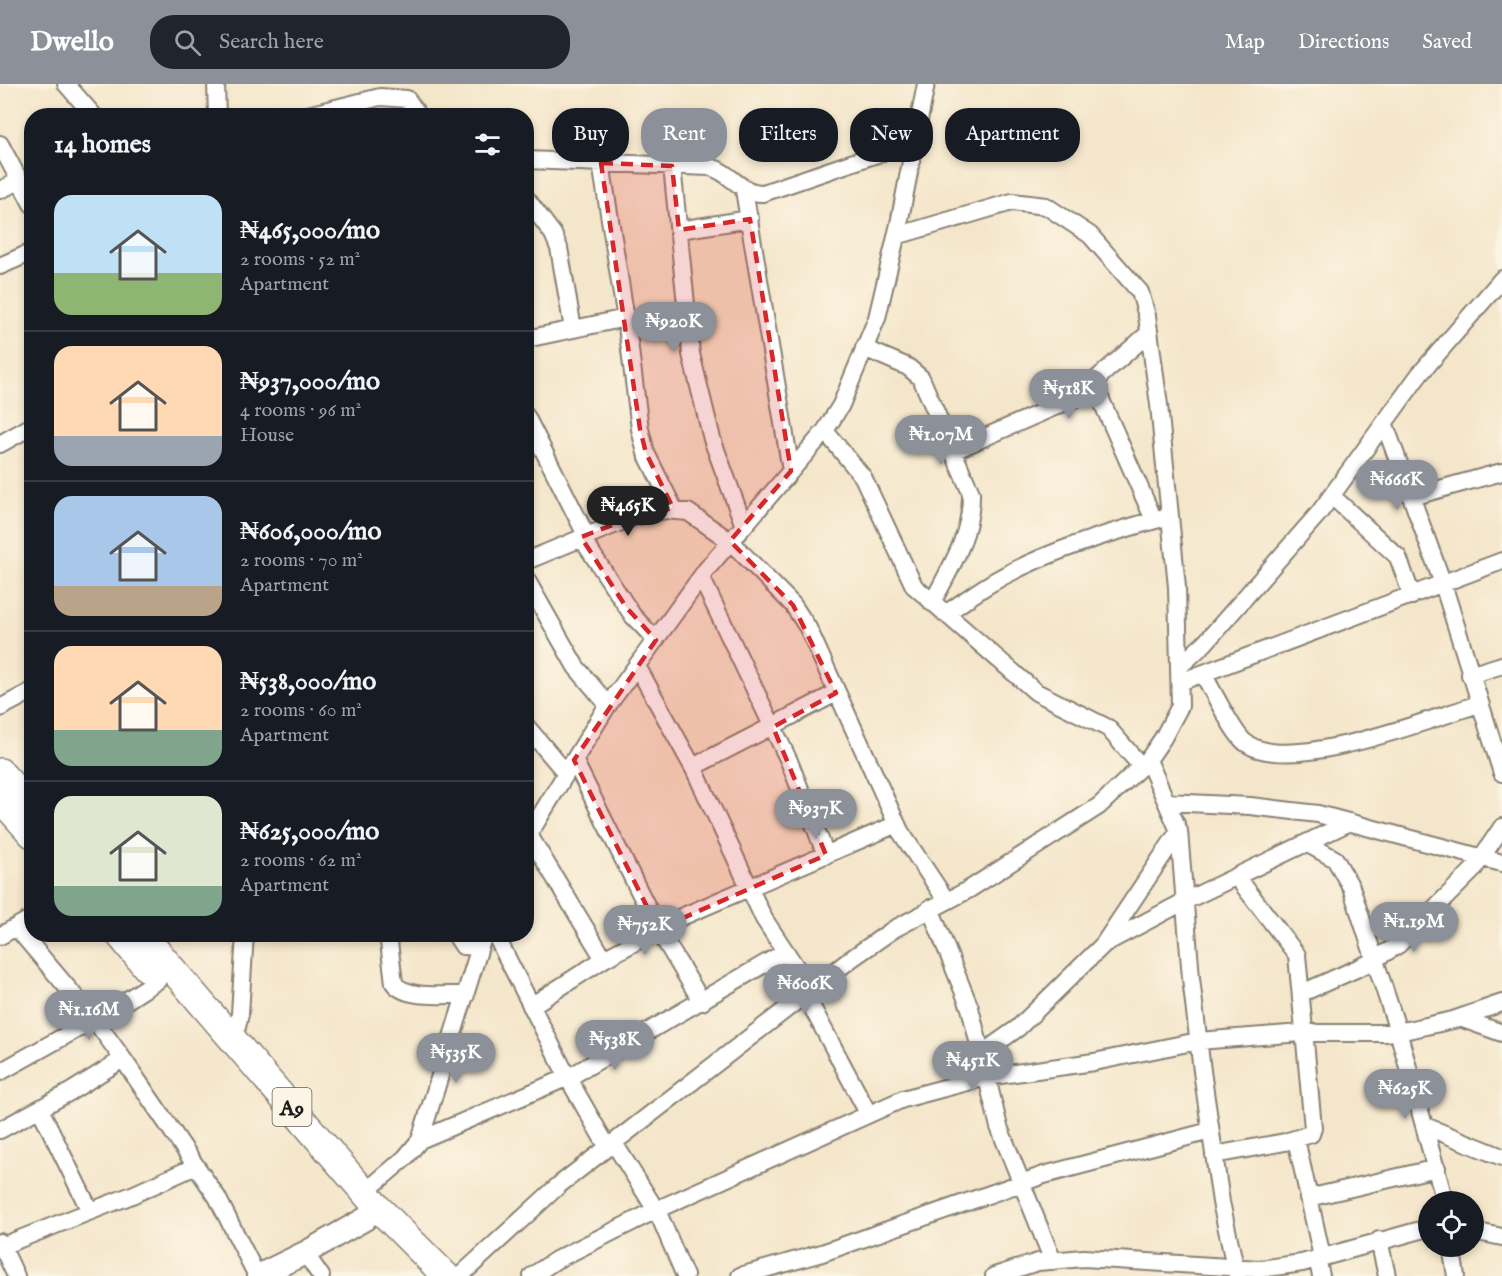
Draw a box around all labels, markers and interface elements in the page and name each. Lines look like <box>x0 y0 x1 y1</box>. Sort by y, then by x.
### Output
search box <box>150 15 570 69</box>
text: Dwello <box>30 25 114 60</box>
icon: search <box>171 26 204 59</box>
text: Search here <box>219 28 324 56</box>
text: Map <box>1225 29 1265 56</box>
text: Directions <box>1298 29 1389 56</box>
text: Saved <box>1422 29 1472 56</box>
chip: Buy <box>552 108 629 162</box>
chip: Rent <box>641 108 727 162</box>
chip: Filters <box>739 108 838 162</box>
chip: New <box>850 108 933 162</box>
chip: Apartment <box>945 108 1080 162</box>
text: 14 homes <box>54 128 151 161</box>
icon: filters <box>471 128 504 161</box>
text: ₦465,000/mo <box>240 214 380 247</box>
icon: home <box>102 219 174 291</box>
text: 2 rooms · 52 m² <box>240 247 360 272</box>
text: Apartment <box>240 272 329 297</box>
pin: ₦920K <box>632 302 716 353</box>
text: ₦920K <box>646 309 702 334</box>
text: ₦937,000/mo <box>240 365 380 398</box>
pin: ₦518K <box>1027 369 1111 420</box>
icon: home <box>102 370 174 442</box>
text: ₦518K <box>1043 376 1095 401</box>
text: 4 rooms · 96 m² <box>240 398 361 423</box>
pin: ₦1.07M <box>892 415 990 466</box>
text: ₦1.07M <box>909 422 973 447</box>
text: House <box>240 423 294 448</box>
pin: ₦666K <box>1355 460 1439 511</box>
text: ₦666K <box>1370 467 1424 492</box>
pin: ₦465K <box>586 486 670 537</box>
text: ₦465K <box>601 493 655 518</box>
text: ₦606,000/mo <box>240 515 382 548</box>
icon: home <box>102 520 174 592</box>
text: 2 rooms · 70 m² <box>240 548 363 573</box>
text: Apartment <box>240 573 329 598</box>
text: ₦538,000/mo <box>240 665 376 698</box>
icon: home <box>102 670 174 742</box>
text: 2 rooms · 60 m² <box>240 698 362 723</box>
text: Apartment <box>240 723 329 748</box>
pin: ₦937K <box>774 789 858 840</box>
text: ₦937K <box>789 796 843 821</box>
text: ₦625,000/mo <box>240 815 379 848</box>
icon: home <box>102 820 174 892</box>
text: 2 rooms · 62 m² <box>240 848 362 873</box>
text: Apartment <box>240 873 329 898</box>
pin: ₦1.19M <box>1365 902 1463 953</box>
pin: ₦752K <box>603 905 687 956</box>
text: ₦1.19M <box>1383 909 1445 934</box>
text: ₦752K <box>618 912 672 937</box>
pin: ₦606K <box>763 964 847 1015</box>
text: ₦606K <box>777 971 833 996</box>
pin: ₦1.16M <box>40 990 138 1041</box>
text: ₦1.16M <box>59 997 119 1022</box>
pin: ₦538K <box>573 1020 657 1071</box>
text: ₦538K <box>589 1027 641 1052</box>
pin: ₦535K <box>414 1033 498 1084</box>
text: ₦535K <box>431 1040 481 1065</box>
pin: ₦451K <box>931 1041 1015 1092</box>
text: ₦451K <box>946 1048 1000 1073</box>
pin: ₦625K <box>1363 1069 1447 1120</box>
text: ₦625K <box>1378 1076 1432 1101</box>
road number: A9 <box>272 1088 312 1126</box>
map controls <box>1418 1191 1484 1257</box>
button: locate <box>1418 1191 1484 1257</box>

